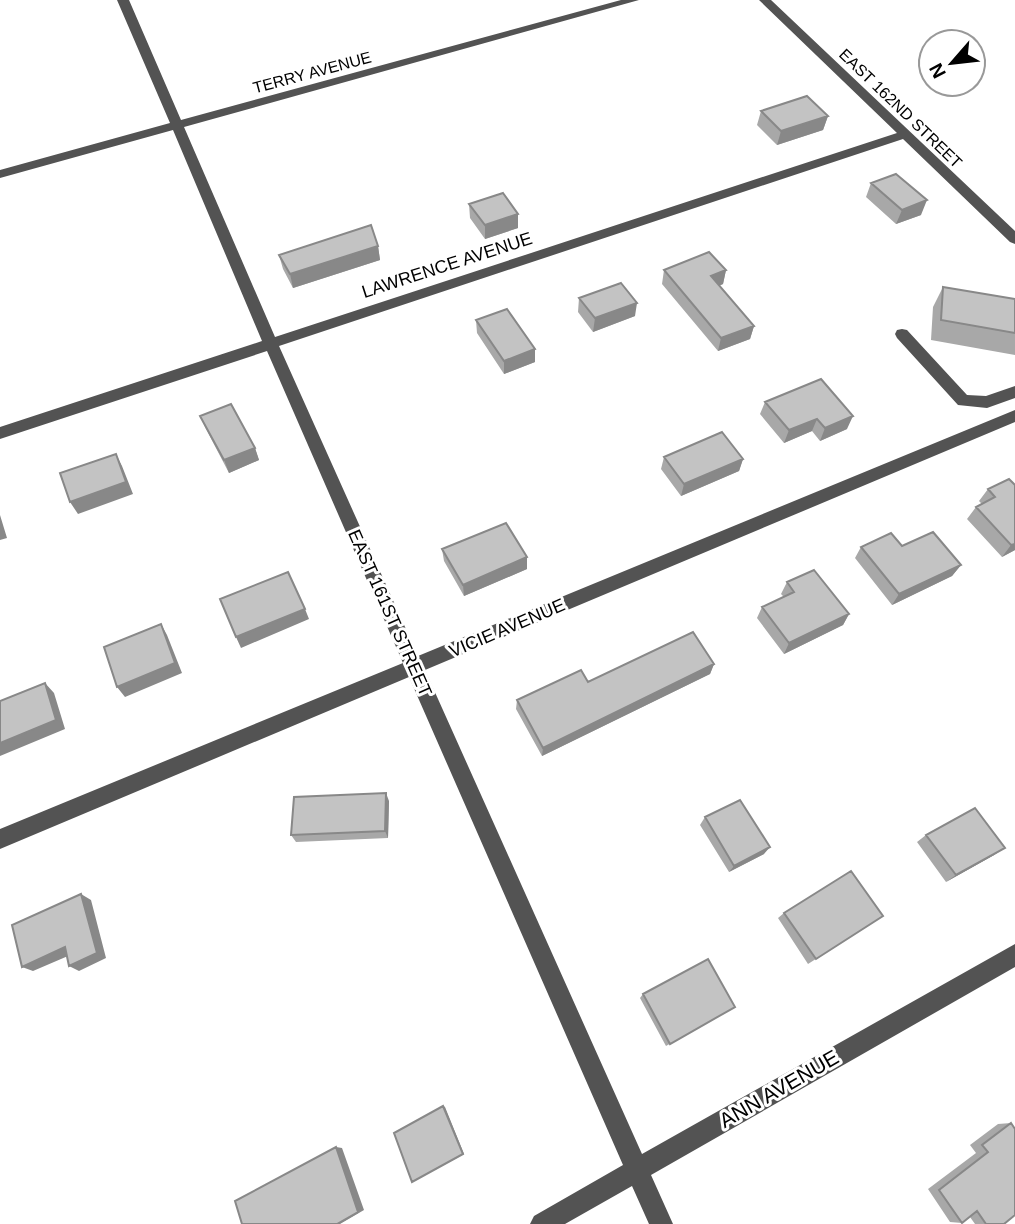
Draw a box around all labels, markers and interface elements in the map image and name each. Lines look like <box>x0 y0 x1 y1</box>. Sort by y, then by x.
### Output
north arrow <box>917 28 987 98</box>
street label: EAST 162ND STREET <box>835 44 967 172</box>
street label: TERRY AVENUE <box>251 49 373 96</box>
street label: LAWRENCE AVENUE <box>359 228 535 302</box>
street label: EAST 161ST STREET <box>344 527 436 699</box>
street label: VICIE AVENUE <box>446 595 568 661</box>
street label: ANN AVENUE <box>715 1045 842 1132</box>

